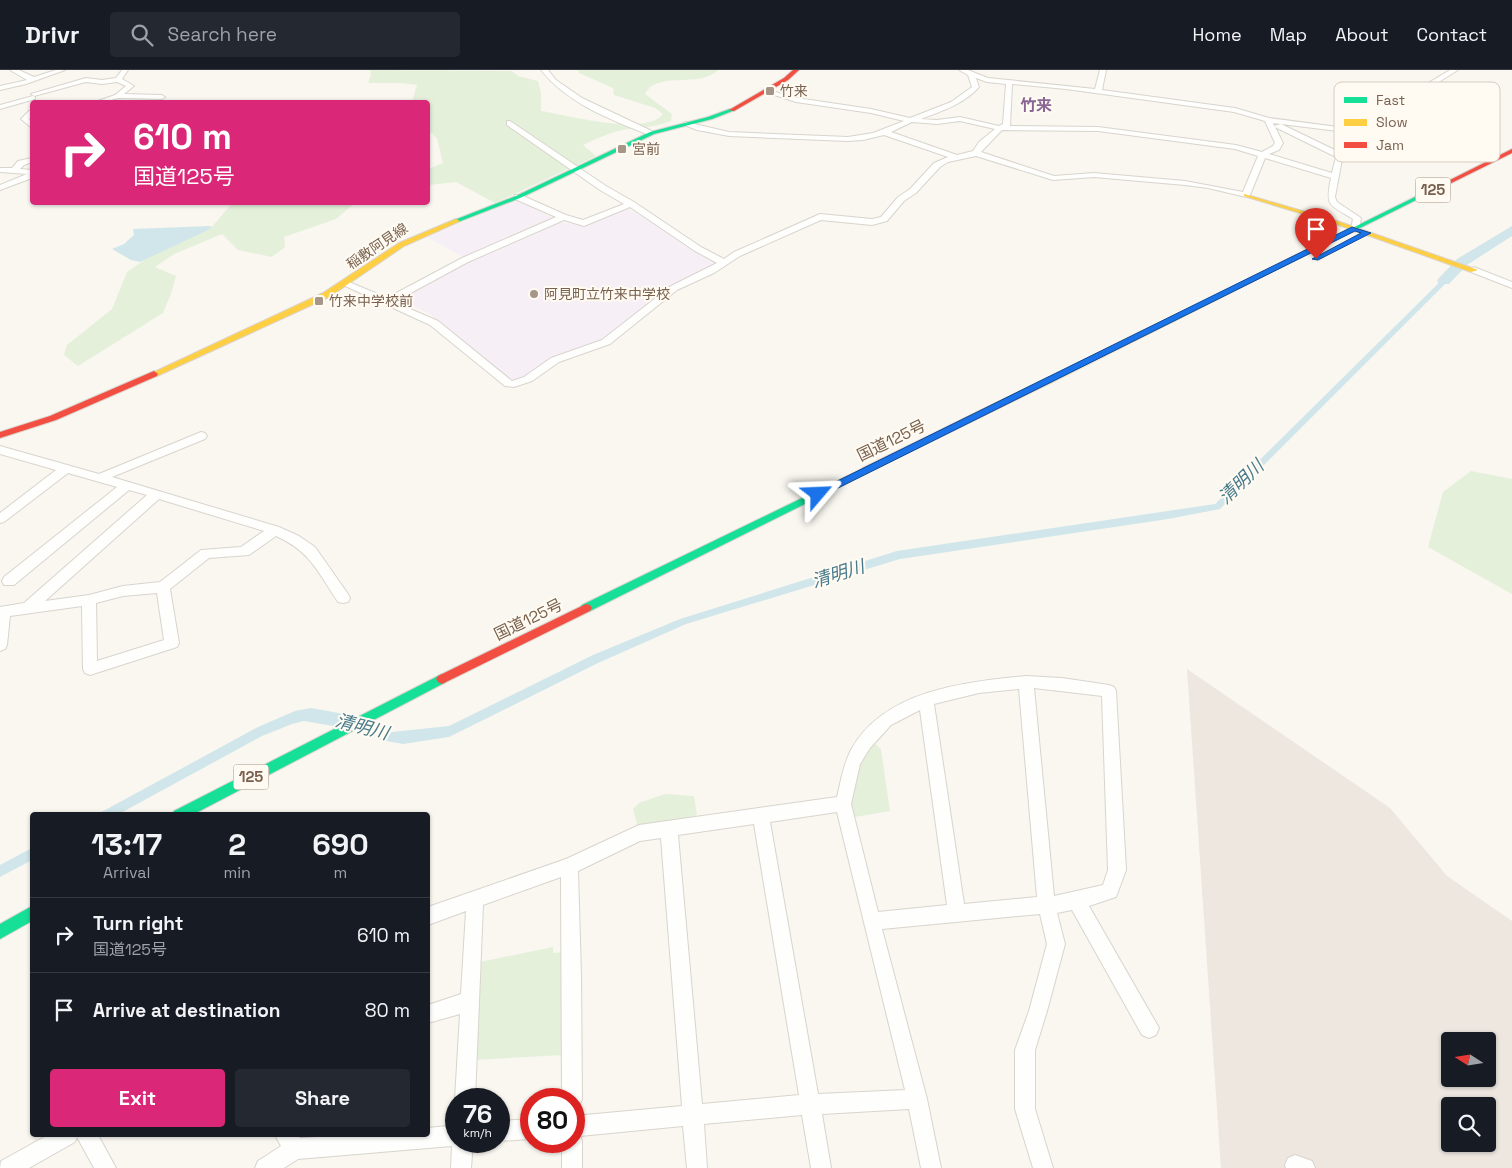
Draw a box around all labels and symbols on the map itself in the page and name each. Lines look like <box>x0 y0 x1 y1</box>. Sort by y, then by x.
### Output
place label: 竹来 <box>780 82 808 100</box>
legend <box>1334 82 1500 162</box>
marker: 竹来 <box>764 85 776 97</box>
text: Fast <box>1376 91 1405 109</box>
district label: 竹来 <box>1020 95 1052 116</box>
text: Slow <box>1376 113 1408 131</box>
text: Jam <box>1376 136 1404 154</box>
place label: 宮前 <box>632 140 660 158</box>
marker: 宮前 <box>616 143 628 155</box>
road number: 125 <box>1416 178 1450 202</box>
pin <box>1295 208 1337 259</box>
street label: 稲敷阿見線 <box>343 219 411 273</box>
place label: 阿見町立竹来中学校 <box>544 285 670 303</box>
marker: 阿見町立竹来中学校 <box>528 288 540 300</box>
place label: 竹来中学校前 <box>329 292 413 310</box>
marker: 竹来中学校前 <box>313 295 325 307</box>
street label: 国道125号 <box>853 415 929 466</box>
water label: 清明川 <box>1213 453 1270 509</box>
position arrow <box>791 467 843 519</box>
water label: 清明川 <box>809 554 869 592</box>
street label: 国道125号 <box>490 594 566 645</box>
water label: 清明川 <box>333 708 393 745</box>
road number: 125 <box>234 764 268 790</box>
north arrow <box>1441 1032 1496 1088</box>
speed limit sign: 80 <box>520 1088 585 1153</box>

